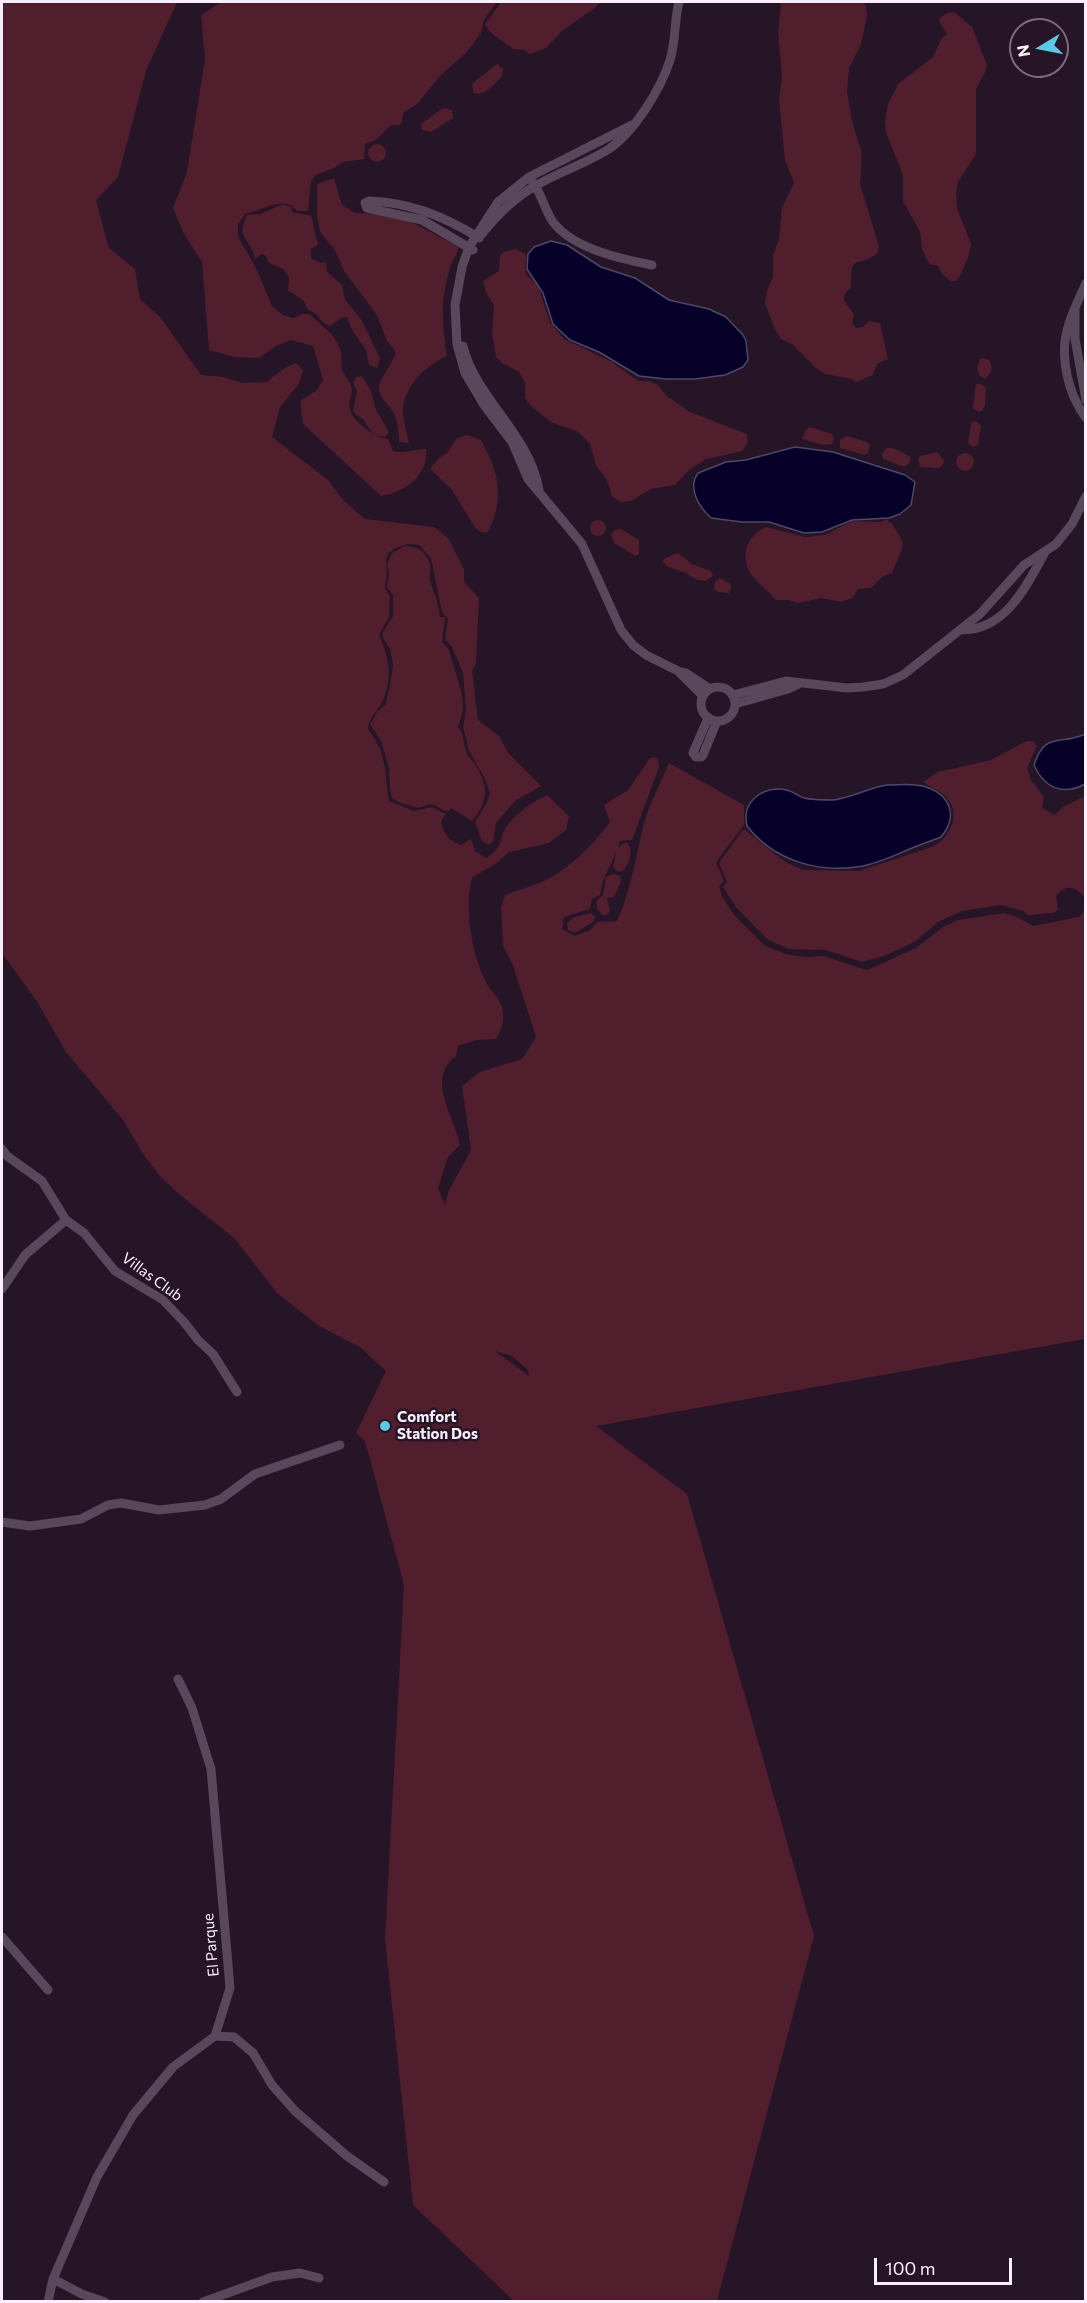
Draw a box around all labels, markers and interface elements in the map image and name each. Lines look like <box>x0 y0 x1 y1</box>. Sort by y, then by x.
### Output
north arrow <box>1009 18 1069 78</box>
text: N <box>1012 43 1033 58</box>
street label: Villas Club <box>118 1249 186 1305</box>
place label: Comfort Station Dos <box>397 1408 478 1443</box>
marker: Comfort Station Dos <box>378 1419 392 1433</box>
street label: El Parque <box>199 1913 223 1977</box>
scale bar <box>877 2246 1015 2284</box>
text: 100 m <box>885 2257 935 2279</box>

